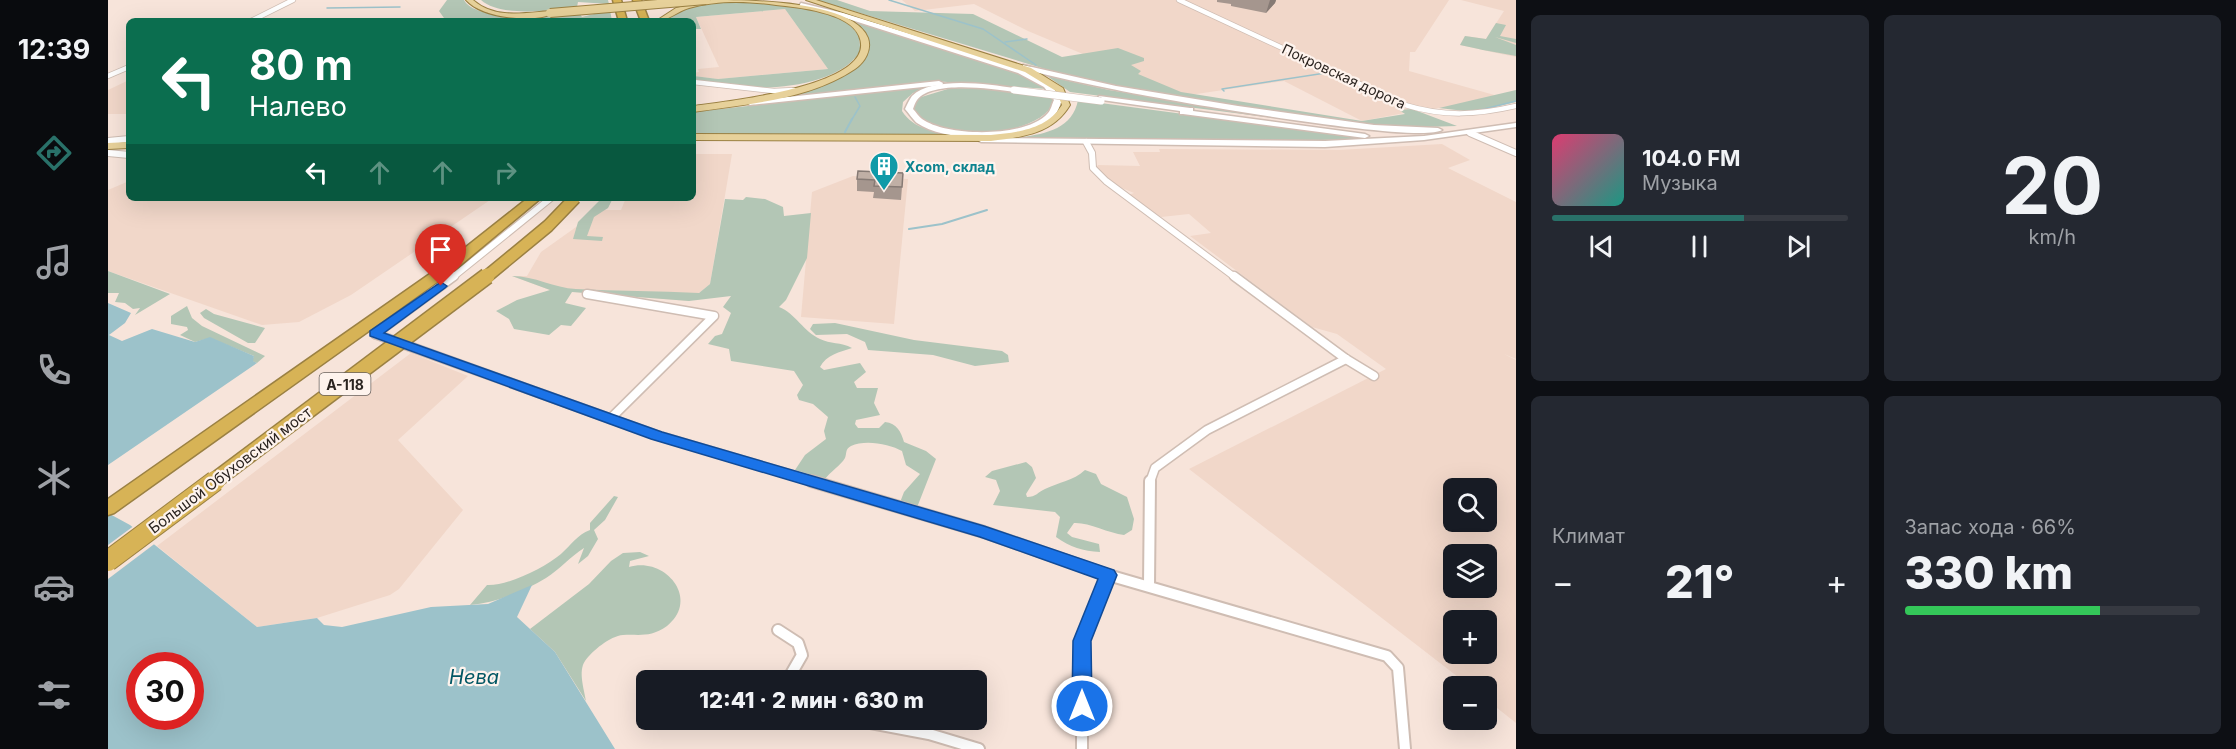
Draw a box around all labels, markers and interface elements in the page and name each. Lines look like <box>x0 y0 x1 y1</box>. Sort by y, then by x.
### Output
text: 12:39 <box>18 33 90 66</box>
text: 80 m <box>249 39 353 90</box>
street label: Покровская дорога <box>1279 40 1409 112</box>
icon: left <box>150 42 228 120</box>
text: Налево <box>249 90 347 123</box>
icon: directions <box>33 132 75 174</box>
text: 20 <box>2001 138 2103 233</box>
text: 104.0 FM <box>1642 145 1741 171</box>
building icon: Xсom, склад <box>868 150 900 192</box>
icon: left <box>300 156 333 189</box>
icon: ahead <box>363 156 396 189</box>
icon: ahead <box>426 156 459 189</box>
icon: right <box>489 156 522 189</box>
place label: Xсom, склад <box>905 158 995 175</box>
text: Музыка <box>1642 171 1718 195</box>
pin <box>415 224 466 286</box>
text: km/h <box>2028 225 2076 249</box>
icon: previous <box>1585 230 1618 263</box>
icon: pause <box>1683 230 1716 263</box>
icon: next <box>1782 230 1815 263</box>
icon: arrive <box>424 233 457 266</box>
icon: music <box>33 241 75 283</box>
icon: phone <box>33 349 75 391</box>
road number: А-118 <box>320 373 370 395</box>
street label: Большой Обуховский мост <box>145 403 315 537</box>
icon: climate <box>33 457 75 499</box>
map controls <box>1443 478 1497 730</box>
button: search <box>1443 478 1497 532</box>
text: Запас хода · 66% <box>1905 515 2076 539</box>
text: Климат <box>1552 524 1625 548</box>
button: layers <box>1443 544 1497 598</box>
text: 330 km <box>1905 545 2073 600</box>
text: 21° <box>1665 554 1734 609</box>
text: − <box>1552 562 1574 602</box>
text: + <box>1826 562 1848 602</box>
icon: car <box>33 566 75 608</box>
button: + <box>1443 610 1497 664</box>
speed limit sign: 30 <box>126 652 204 730</box>
water label: Нева <box>449 665 499 689</box>
icon: filters <box>33 674 75 716</box>
position arrow <box>1050 674 1114 738</box>
button: − <box>1443 676 1497 730</box>
text: 12:41 · 2 мин · 630 m <box>699 687 924 713</box>

